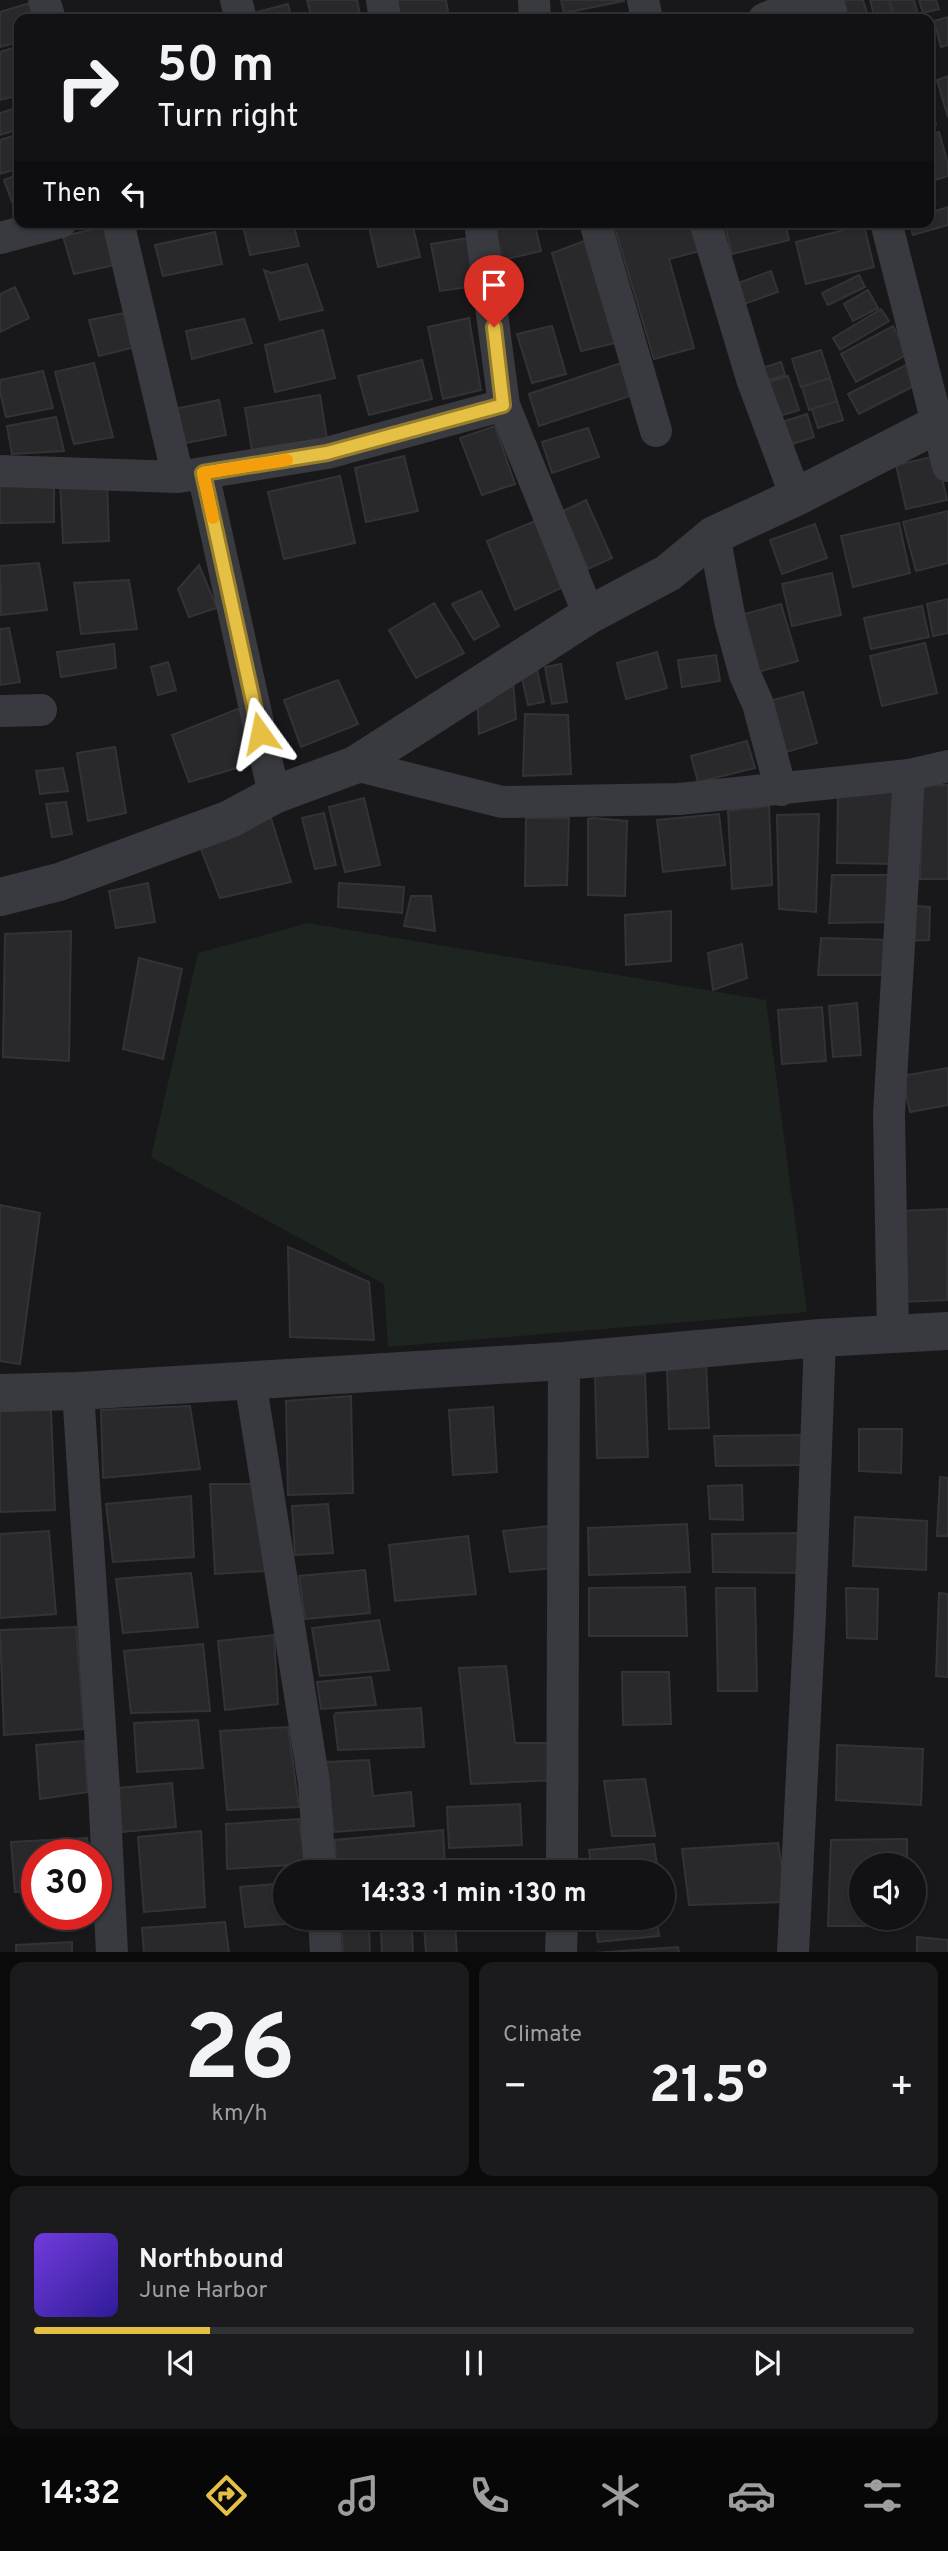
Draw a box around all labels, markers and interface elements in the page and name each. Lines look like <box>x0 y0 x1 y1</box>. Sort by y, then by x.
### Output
text: 50 m <box>157 37 274 99</box>
icon: right <box>42 42 133 133</box>
text: Turn right <box>157 98 299 138</box>
icon: left <box>115 175 153 213</box>
text: Then <box>42 178 101 211</box>
pin <box>464 255 524 327</box>
icon: arrive <box>475 266 513 304</box>
position arrow <box>223 696 297 770</box>
speed limit sign: 30 <box>21 1839 112 1930</box>
map controls <box>849 1853 926 1930</box>
button: sound <box>849 1853 926 1930</box>
text: 14:33 · 1 min · 130 m <box>361 1878 587 1911</box>
text: 26 <box>184 1997 295 2112</box>
text: Climate <box>503 2021 582 2050</box>
text: 21.5° <box>649 2055 768 2121</box>
text: − <box>503 2064 528 2113</box>
text: + <box>889 2064 914 2113</box>
text: km/h <box>212 2100 267 2129</box>
text: Northbound <box>139 2244 284 2277</box>
text: June Harbor <box>139 2277 267 2306</box>
icon: previous <box>162 2344 200 2382</box>
icon: pause <box>455 2344 493 2382</box>
icon: next <box>748 2344 786 2382</box>
icon: directions <box>202 2471 251 2520</box>
icon: music <box>334 2471 383 2520</box>
icon: phone <box>465 2471 514 2520</box>
icon: climate <box>596 2471 645 2520</box>
icon: car <box>727 2471 776 2520</box>
icon: filters <box>858 2471 907 2520</box>
text: 14:32 <box>41 2475 120 2515</box>

